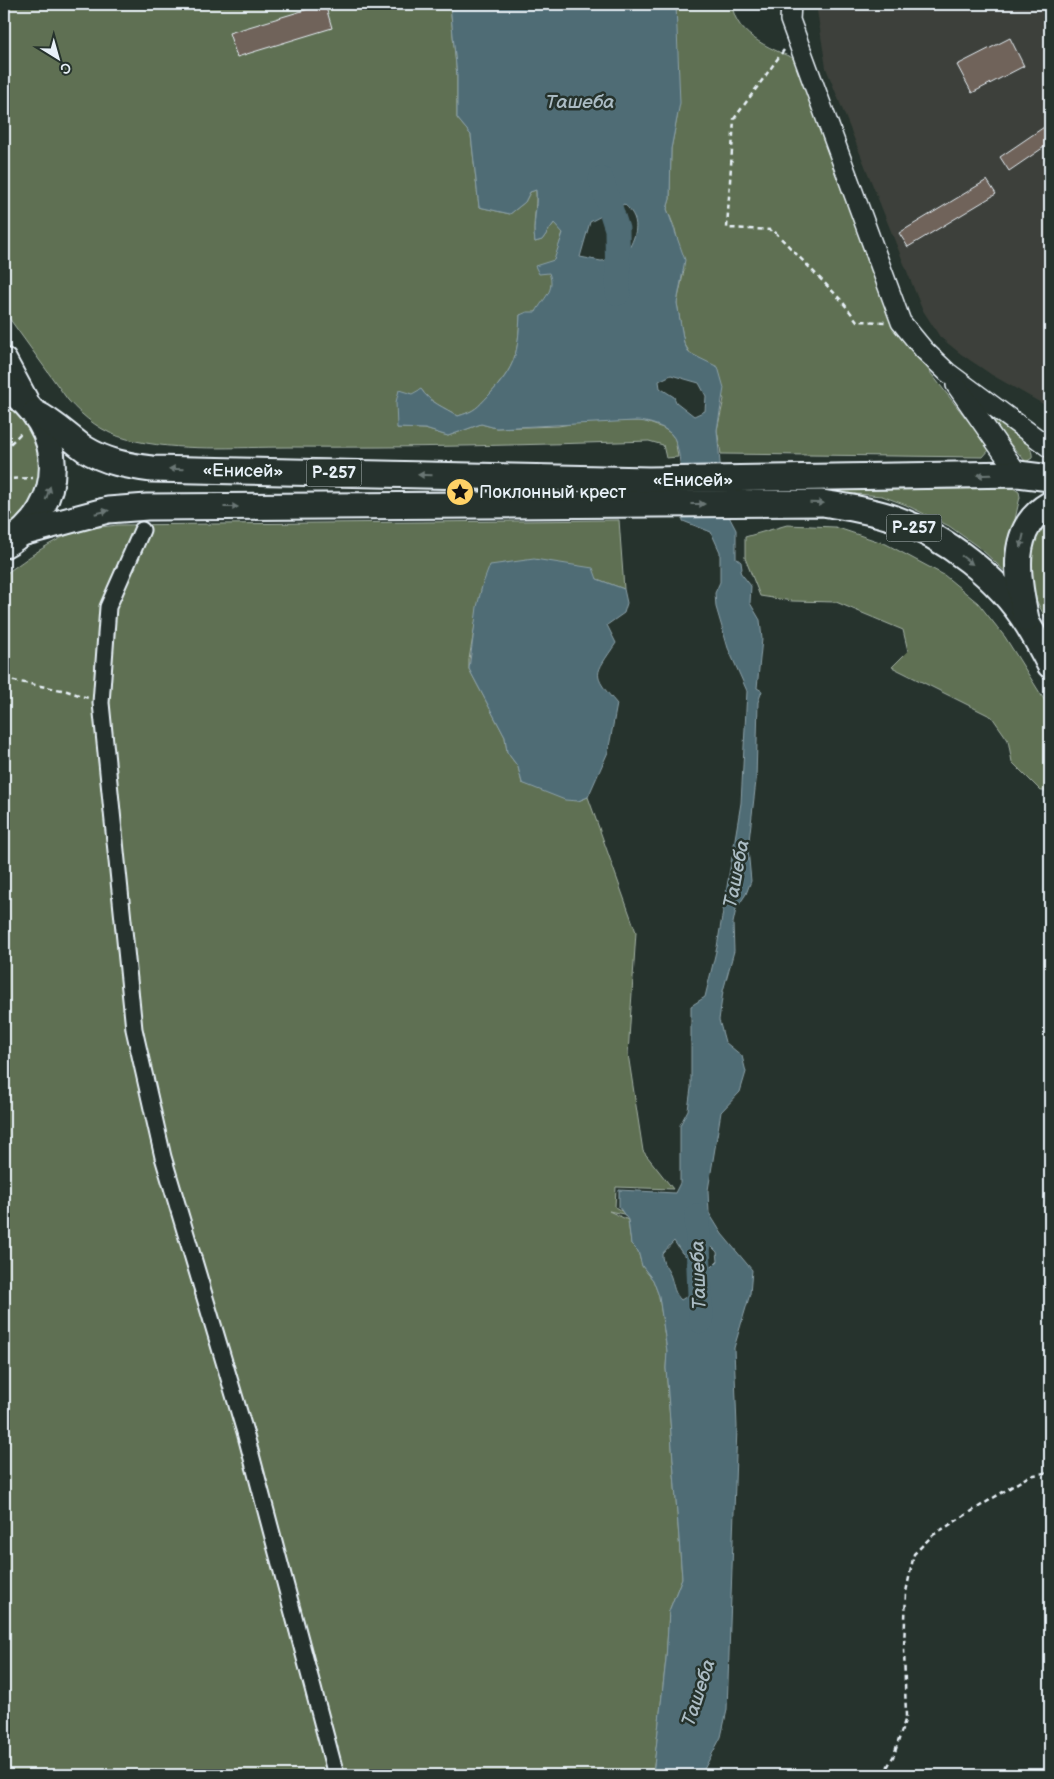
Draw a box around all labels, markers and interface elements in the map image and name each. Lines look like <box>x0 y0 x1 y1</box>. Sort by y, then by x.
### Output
north arrow <box>32 32 82 82</box>
text: С <box>56 58 75 78</box>
water label: Ташеба <box>545 91 615 114</box>
road number: Р-257 <box>306 459 362 486</box>
street label: «Енисей» <box>203 460 283 482</box>
one-way arrow <box>167 465 183 473</box>
street label: «Енисей» <box>653 470 733 491</box>
one-way arrow <box>417 471 433 479</box>
one-way arrow <box>976 471 992 479</box>
place icon: Поклонный крест <box>445 477 475 507</box>
place label: Поклонный крест <box>479 482 627 503</box>
one-way arrow <box>44 486 52 501</box>
one-way arrow <box>690 500 706 508</box>
one-way arrow <box>810 500 826 508</box>
one-way arrow <box>223 503 239 511</box>
one-way arrow <box>95 508 110 516</box>
road number: Р-257 <box>886 514 942 542</box>
one-way arrow <box>1018 534 1026 549</box>
one-way arrow <box>960 554 973 565</box>
water label: Ташеба <box>719 838 755 910</box>
water label: Ташеба <box>686 1240 712 1310</box>
water label: Ташеба <box>677 1657 721 1729</box>

